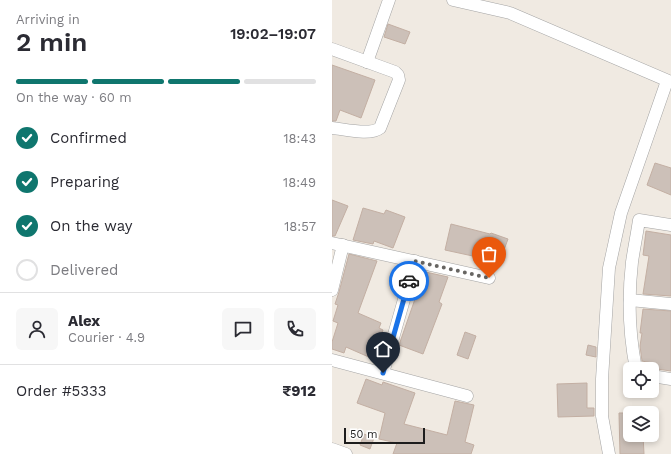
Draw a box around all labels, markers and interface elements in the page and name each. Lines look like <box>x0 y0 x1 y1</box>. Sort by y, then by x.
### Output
text: Arriving in <box>16 12 80 27</box>
text: 19:02–19:07 <box>230 25 316 43</box>
text: 2 min <box>16 27 87 57</box>
text: On the way · 60 m <box>16 90 132 105</box>
icon: check <box>16 127 38 149</box>
text: Confirmed <box>50 129 127 147</box>
text: 18:43 <box>284 131 316 146</box>
icon: check <box>16 171 38 193</box>
text: Preparing <box>50 173 119 191</box>
text: 18:49 <box>283 175 316 190</box>
icon: check <box>16 215 38 237</box>
text: On the way <box>50 217 132 235</box>
text: 18:57 <box>284 219 316 234</box>
pin <box>472 237 506 278</box>
icon: bag <box>478 243 500 265</box>
text: Delivered <box>50 261 118 279</box>
courier <box>389 261 429 301</box>
icon: car <box>398 270 420 292</box>
button: person <box>16 308 58 350</box>
button: chat <box>222 308 264 350</box>
button: phone <box>274 308 316 350</box>
text: Alex <box>68 312 100 330</box>
text: Courier · 4.9 <box>68 330 145 345</box>
pin <box>366 332 400 373</box>
icon: home <box>372 338 394 360</box>
map controls <box>623 362 659 442</box>
button: locate <box>623 362 659 398</box>
text: Order #5333 <box>16 382 107 400</box>
text: ₹912 <box>282 382 316 400</box>
button: layers <box>623 406 659 442</box>
scale bar <box>344 426 425 445</box>
text: 50 m <box>350 428 377 441</box>

